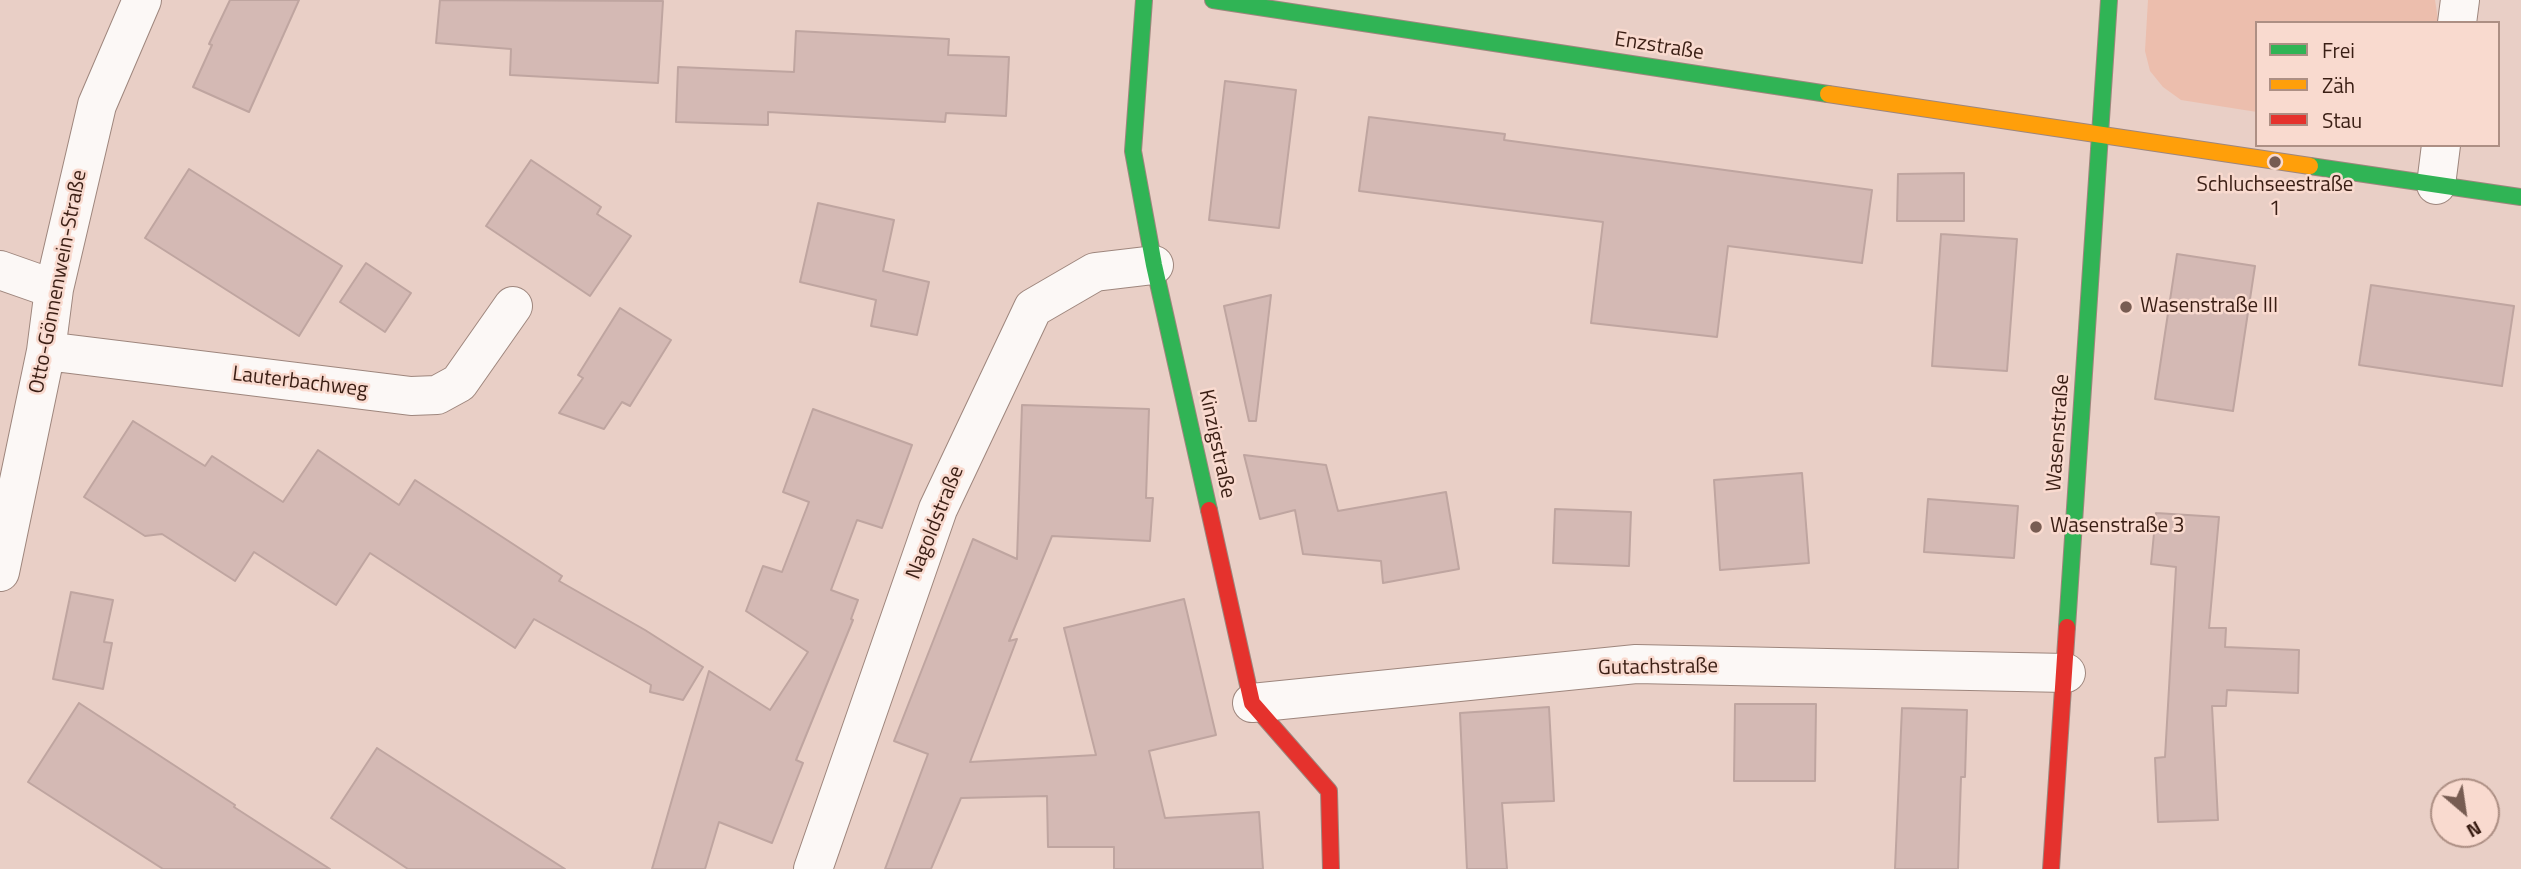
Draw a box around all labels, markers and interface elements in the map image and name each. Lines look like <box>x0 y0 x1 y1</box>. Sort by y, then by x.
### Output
legend <box>2255 21 2500 147</box>
street label: Enzstraße <box>1613 28 1705 66</box>
text: Frei <box>2322 34 2355 66</box>
text: Zäh <box>2322 69 2355 101</box>
text: Stau <box>2322 104 2362 136</box>
marker: Schluchseestraße 1 <box>2267 154 2283 170</box>
street label: Otto-Gönnenwein-Straße <box>25 168 93 396</box>
place label: Schluchseestraße 1 <box>2197 173 2353 223</box>
place label: Wasenstraße III <box>2140 294 2278 320</box>
marker: Wasenstraße III <box>2118 299 2134 315</box>
street label: Lauterbachweg <box>231 362 369 404</box>
street label: Wasenstraße <box>2042 373 2076 493</box>
street label: Kinzigstraße <box>1192 387 1240 501</box>
street label: Nagoldstraße <box>902 463 970 583</box>
place label: Wasenstraße 3 <box>2050 514 2184 540</box>
marker: Wasenstraße 3 <box>2028 519 2044 535</box>
street label: Gutachstraße <box>1598 654 1718 682</box>
north arrow <box>2430 778 2500 848</box>
text: N <box>2462 814 2487 846</box>

